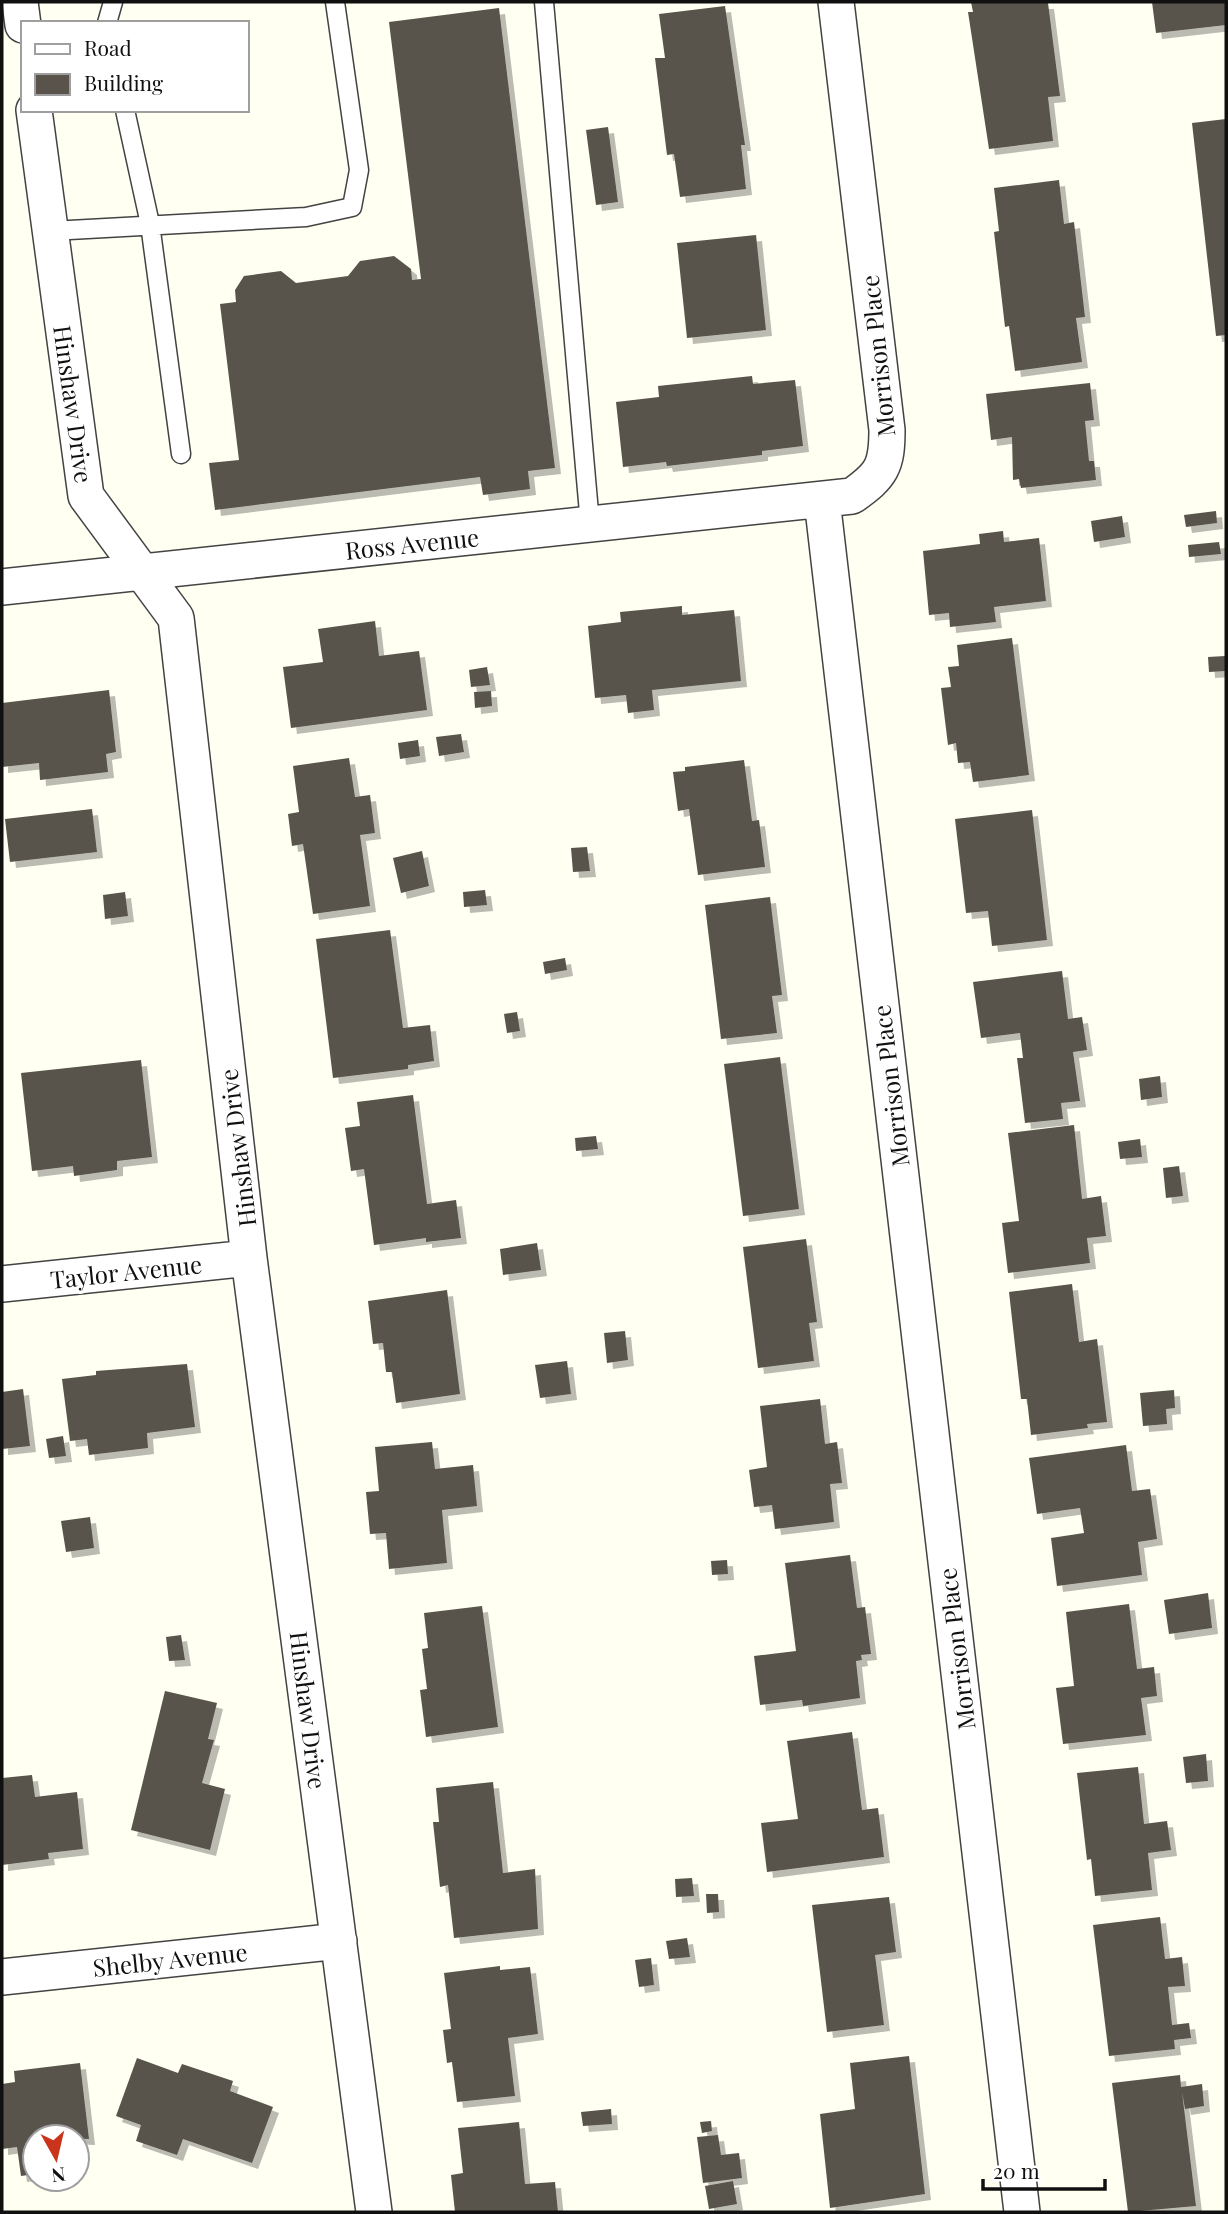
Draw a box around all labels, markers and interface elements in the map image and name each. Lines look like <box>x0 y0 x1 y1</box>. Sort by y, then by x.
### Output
legend <box>21 21 248 112</box>
text: Road <box>84 33 132 61</box>
text: Building <box>84 68 163 96</box>
street label: Morrison Place <box>853 273 901 439</box>
street label: Hinshaw Drive <box>47 323 101 485</box>
street label: Ross Avenue <box>343 520 481 566</box>
street label: Morrison Place <box>864 1003 916 1169</box>
street label: Hinshaw Drive <box>211 1067 263 1229</box>
street label: Taylor Avenue <box>49 1247 203 1295</box>
street label: Morrison Place <box>930 1566 982 1732</box>
street label: Hinshaw Drive <box>283 1629 335 1791</box>
street label: Shelby Avenue <box>91 1935 249 1983</box>
north arrow <box>21 2123 91 2193</box>
scale bar <box>983 2148 1106 2192</box>
text: 20 m <box>993 2156 1040 2184</box>
text: N <box>50 2162 67 2190</box>

